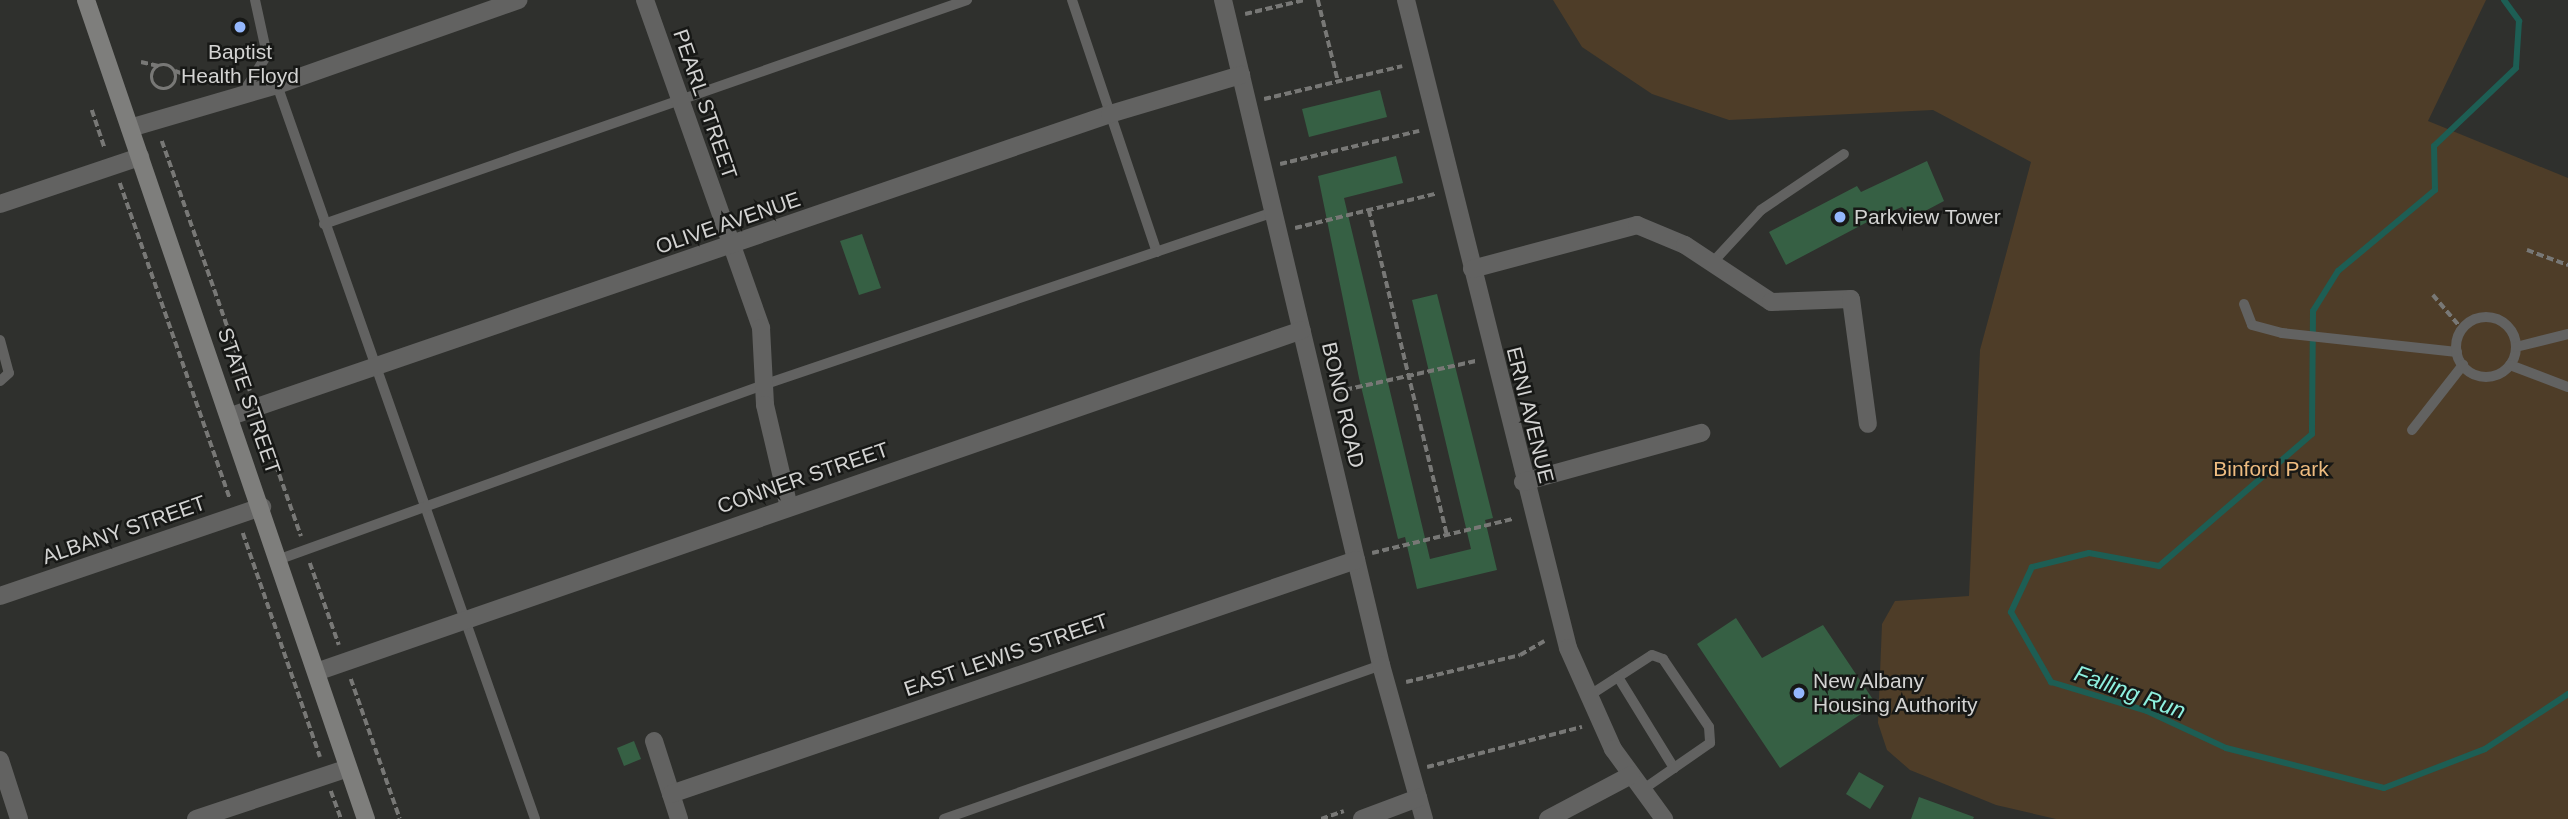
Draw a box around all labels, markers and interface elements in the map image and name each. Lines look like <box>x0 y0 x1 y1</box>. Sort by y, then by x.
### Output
marker: Baptist Health Floyd <box>230 17 250 37</box>
street label: PEARL STREET <box>667 25 743 183</box>
place label: Baptist Health Floyd <box>181 39 299 89</box>
street label: OLIVE AVENUE <box>652 186 804 260</box>
place label: Parkview Tower <box>1854 204 2001 230</box>
marker: Parkview Tower <box>1832 209 1848 225</box>
street label: STATE STREET <box>212 324 286 478</box>
street label: BONO ROAD <box>1316 340 1370 470</box>
street label: ERNI AVENUE <box>1501 344 1559 486</box>
street label: CONNER STREET <box>714 437 892 519</box>
park label: Binford Park <box>2213 456 2329 482</box>
street label: ALBANY STREET <box>39 490 209 570</box>
street label: EAST LEWIS STREET <box>900 608 1112 702</box>
water label: Falling Run <box>2071 659 2189 725</box>
place label: New Albany Housing Authority <box>1813 668 1979 718</box>
marker: New Albany Housing Authority <box>1791 685 1807 701</box>

